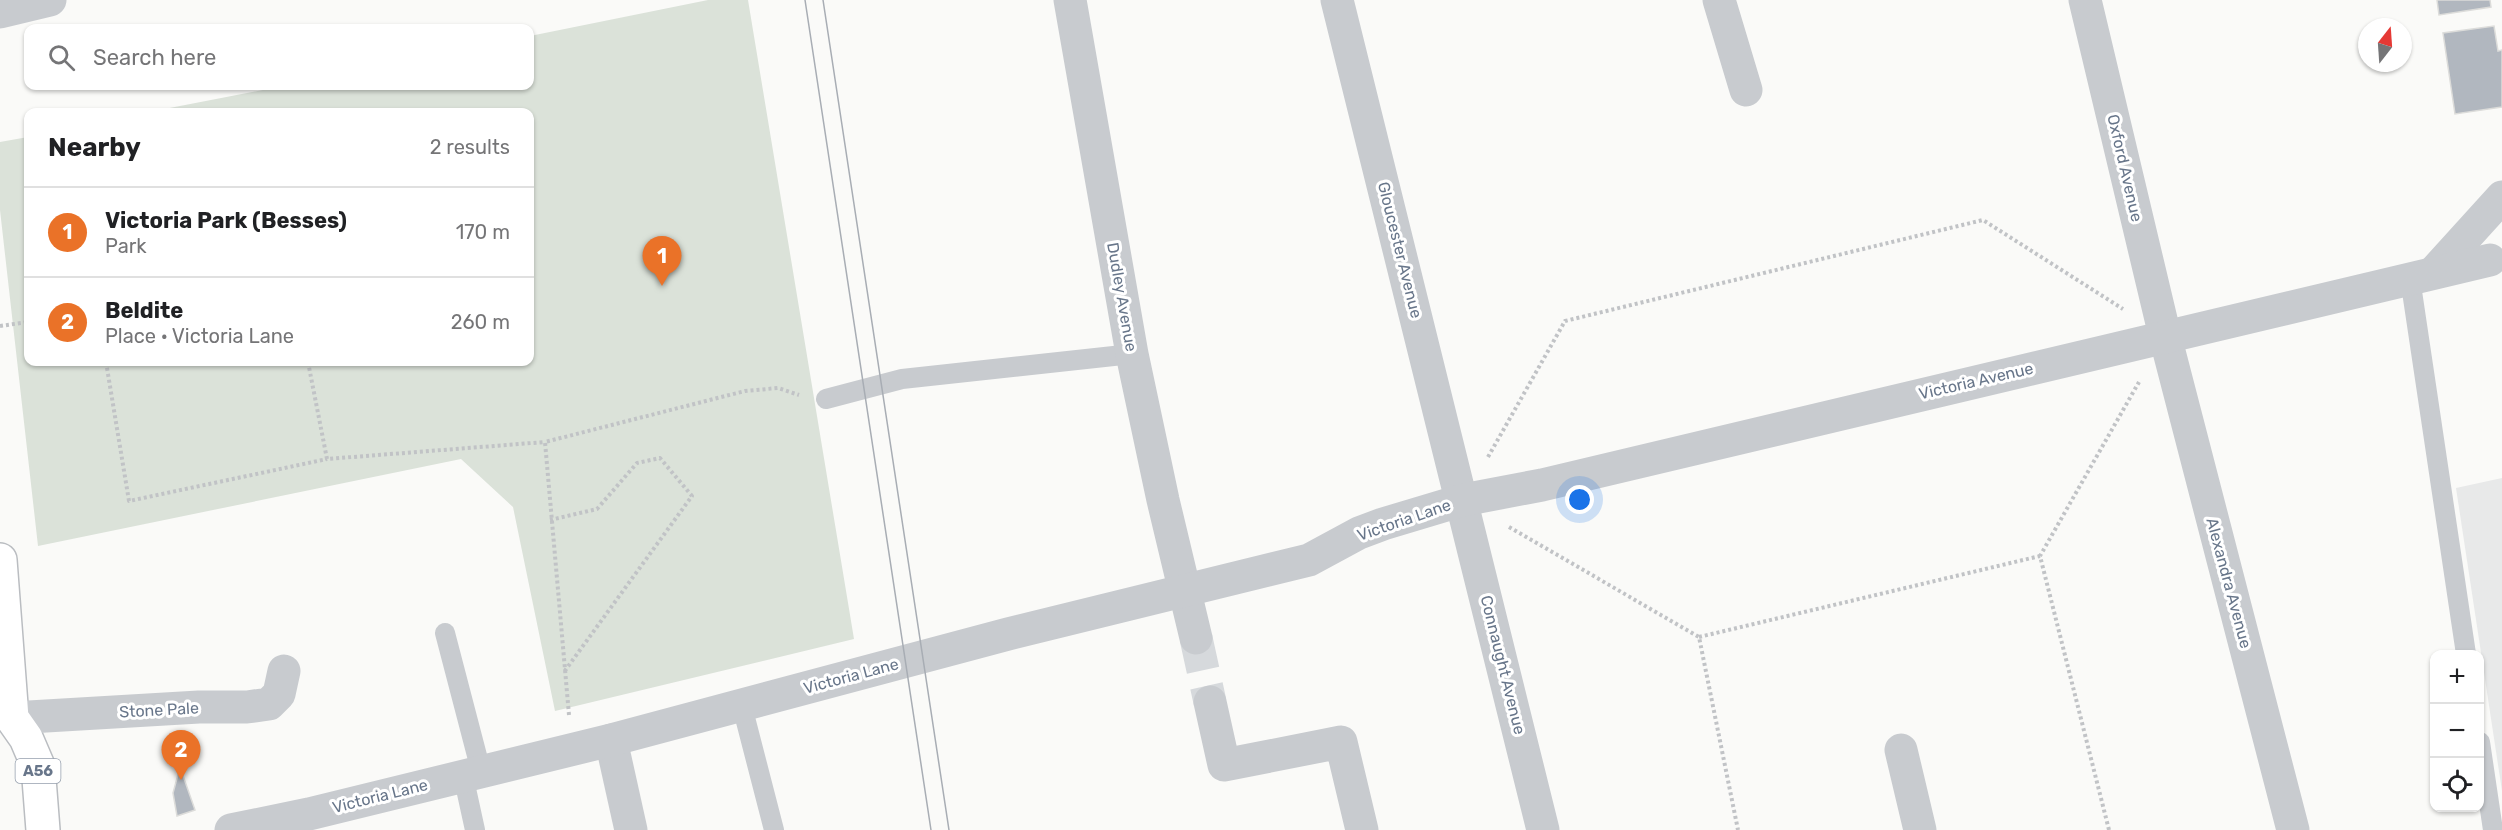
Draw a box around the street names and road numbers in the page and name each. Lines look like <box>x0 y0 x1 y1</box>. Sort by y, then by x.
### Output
street label: Oxford Avenue <box>2103 112 2147 224</box>
street label: Gloucester Avenue <box>1374 180 1426 320</box>
street label: Dudley Avenue <box>1103 241 1141 353</box>
street label: Victoria Avenue <box>1917 359 2035 403</box>
street label: Victoria Lane <box>1355 495 1453 545</box>
street label: Alexandra Avenue <box>2202 516 2256 650</box>
street label: Connaught Avenue <box>1477 593 1529 737</box>
street label: Victoria Lane <box>801 654 901 698</box>
street label: Stone Pale <box>119 698 199 722</box>
road number: A56 <box>15 759 60 783</box>
street label: Victoria Lane <box>330 775 430 817</box>

